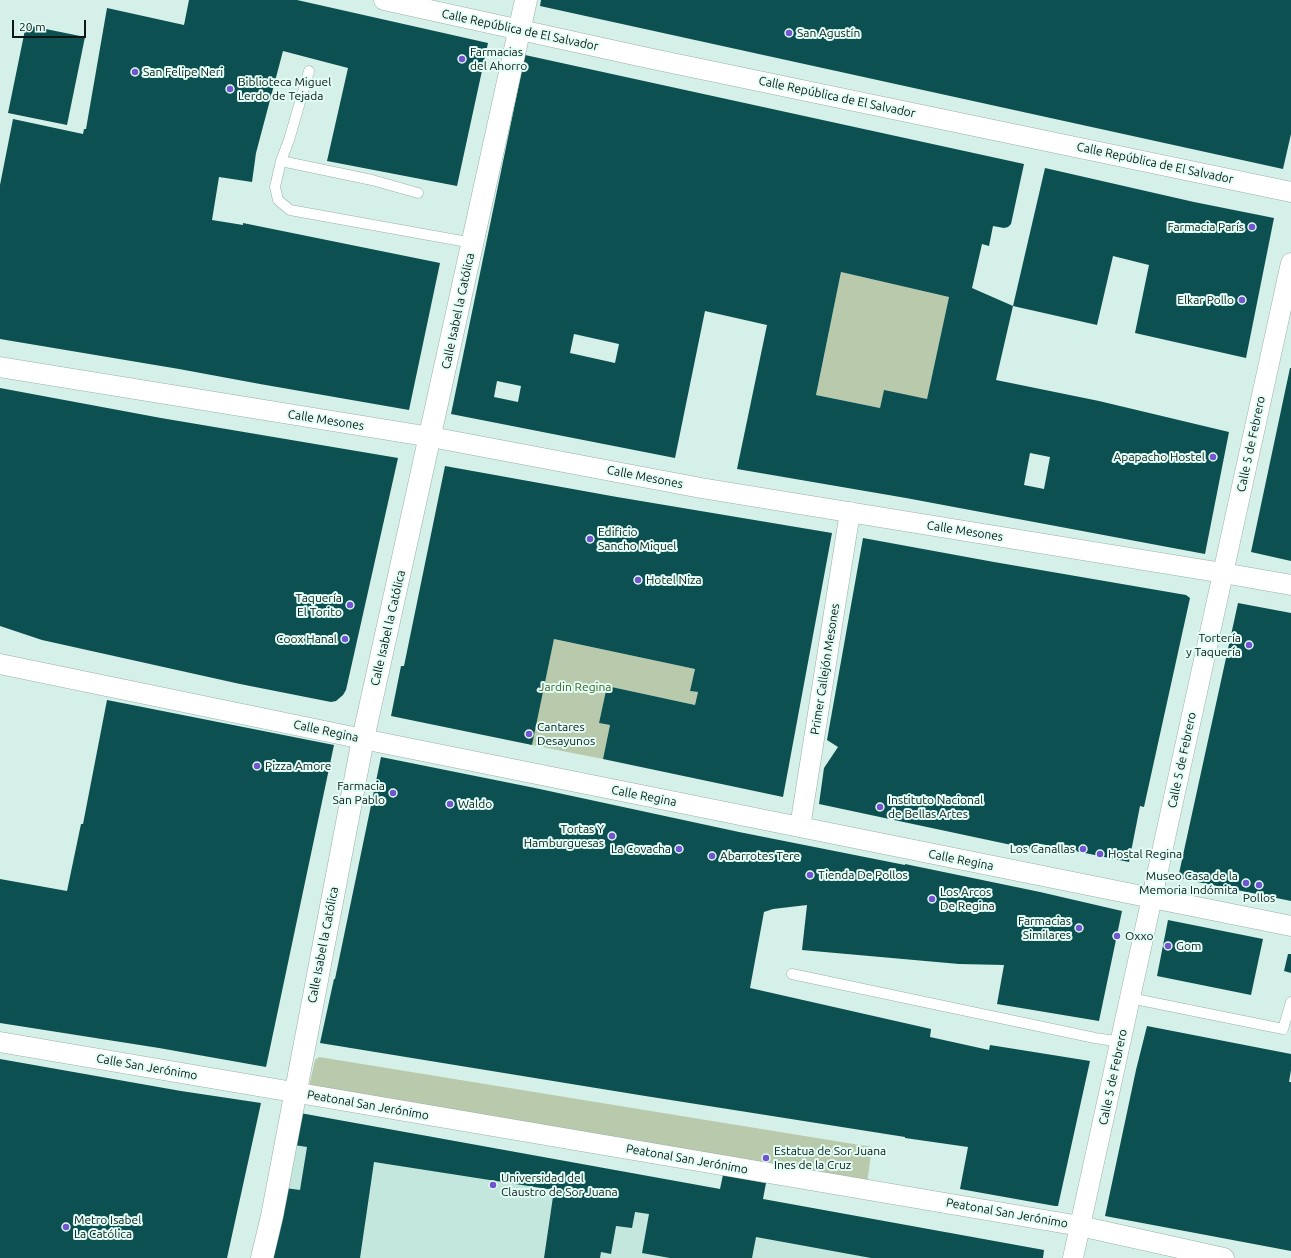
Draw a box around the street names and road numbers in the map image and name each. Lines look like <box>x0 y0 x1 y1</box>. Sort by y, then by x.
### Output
street label: Calle República de El Salvador <box>440 6 600 54</box>
street label: Calle República de El Salvador <box>757 73 917 121</box>
street label: Calle República de El Salvador <box>1075 139 1235 187</box>
street label: Calle Isabel la Católica <box>439 252 477 370</box>
street label: Calle 5 de Febrero <box>1234 395 1268 493</box>
street label: Calle Mesones <box>287 407 365 433</box>
street label: Calle Mesones <box>606 463 684 491</box>
street label: Calle Mesones <box>926 518 1004 544</box>
street label: Calle Isabel la Católica <box>368 569 408 687</box>
street label: Primer Callejón Mesones <box>807 602 843 736</box>
street label: Calle 5 de Febrero <box>1165 711 1199 809</box>
street label: Calle Regina <box>292 717 360 745</box>
street label: Calle Regina <box>610 783 678 809</box>
street label: Calle Regina <box>927 847 995 873</box>
street label: Calle Isabel la Católica <box>305 886 341 1004</box>
street label: Calle 5 de Febrero <box>1096 1028 1130 1126</box>
street label: Calle San Jerónimo <box>95 1051 199 1083</box>
street label: Peatonal San Jerónimo <box>306 1087 430 1123</box>
street label: Peatonal San Jerónimo <box>625 1141 749 1177</box>
street label: Peatonal San Jerónimo <box>945 1195 1069 1231</box>

